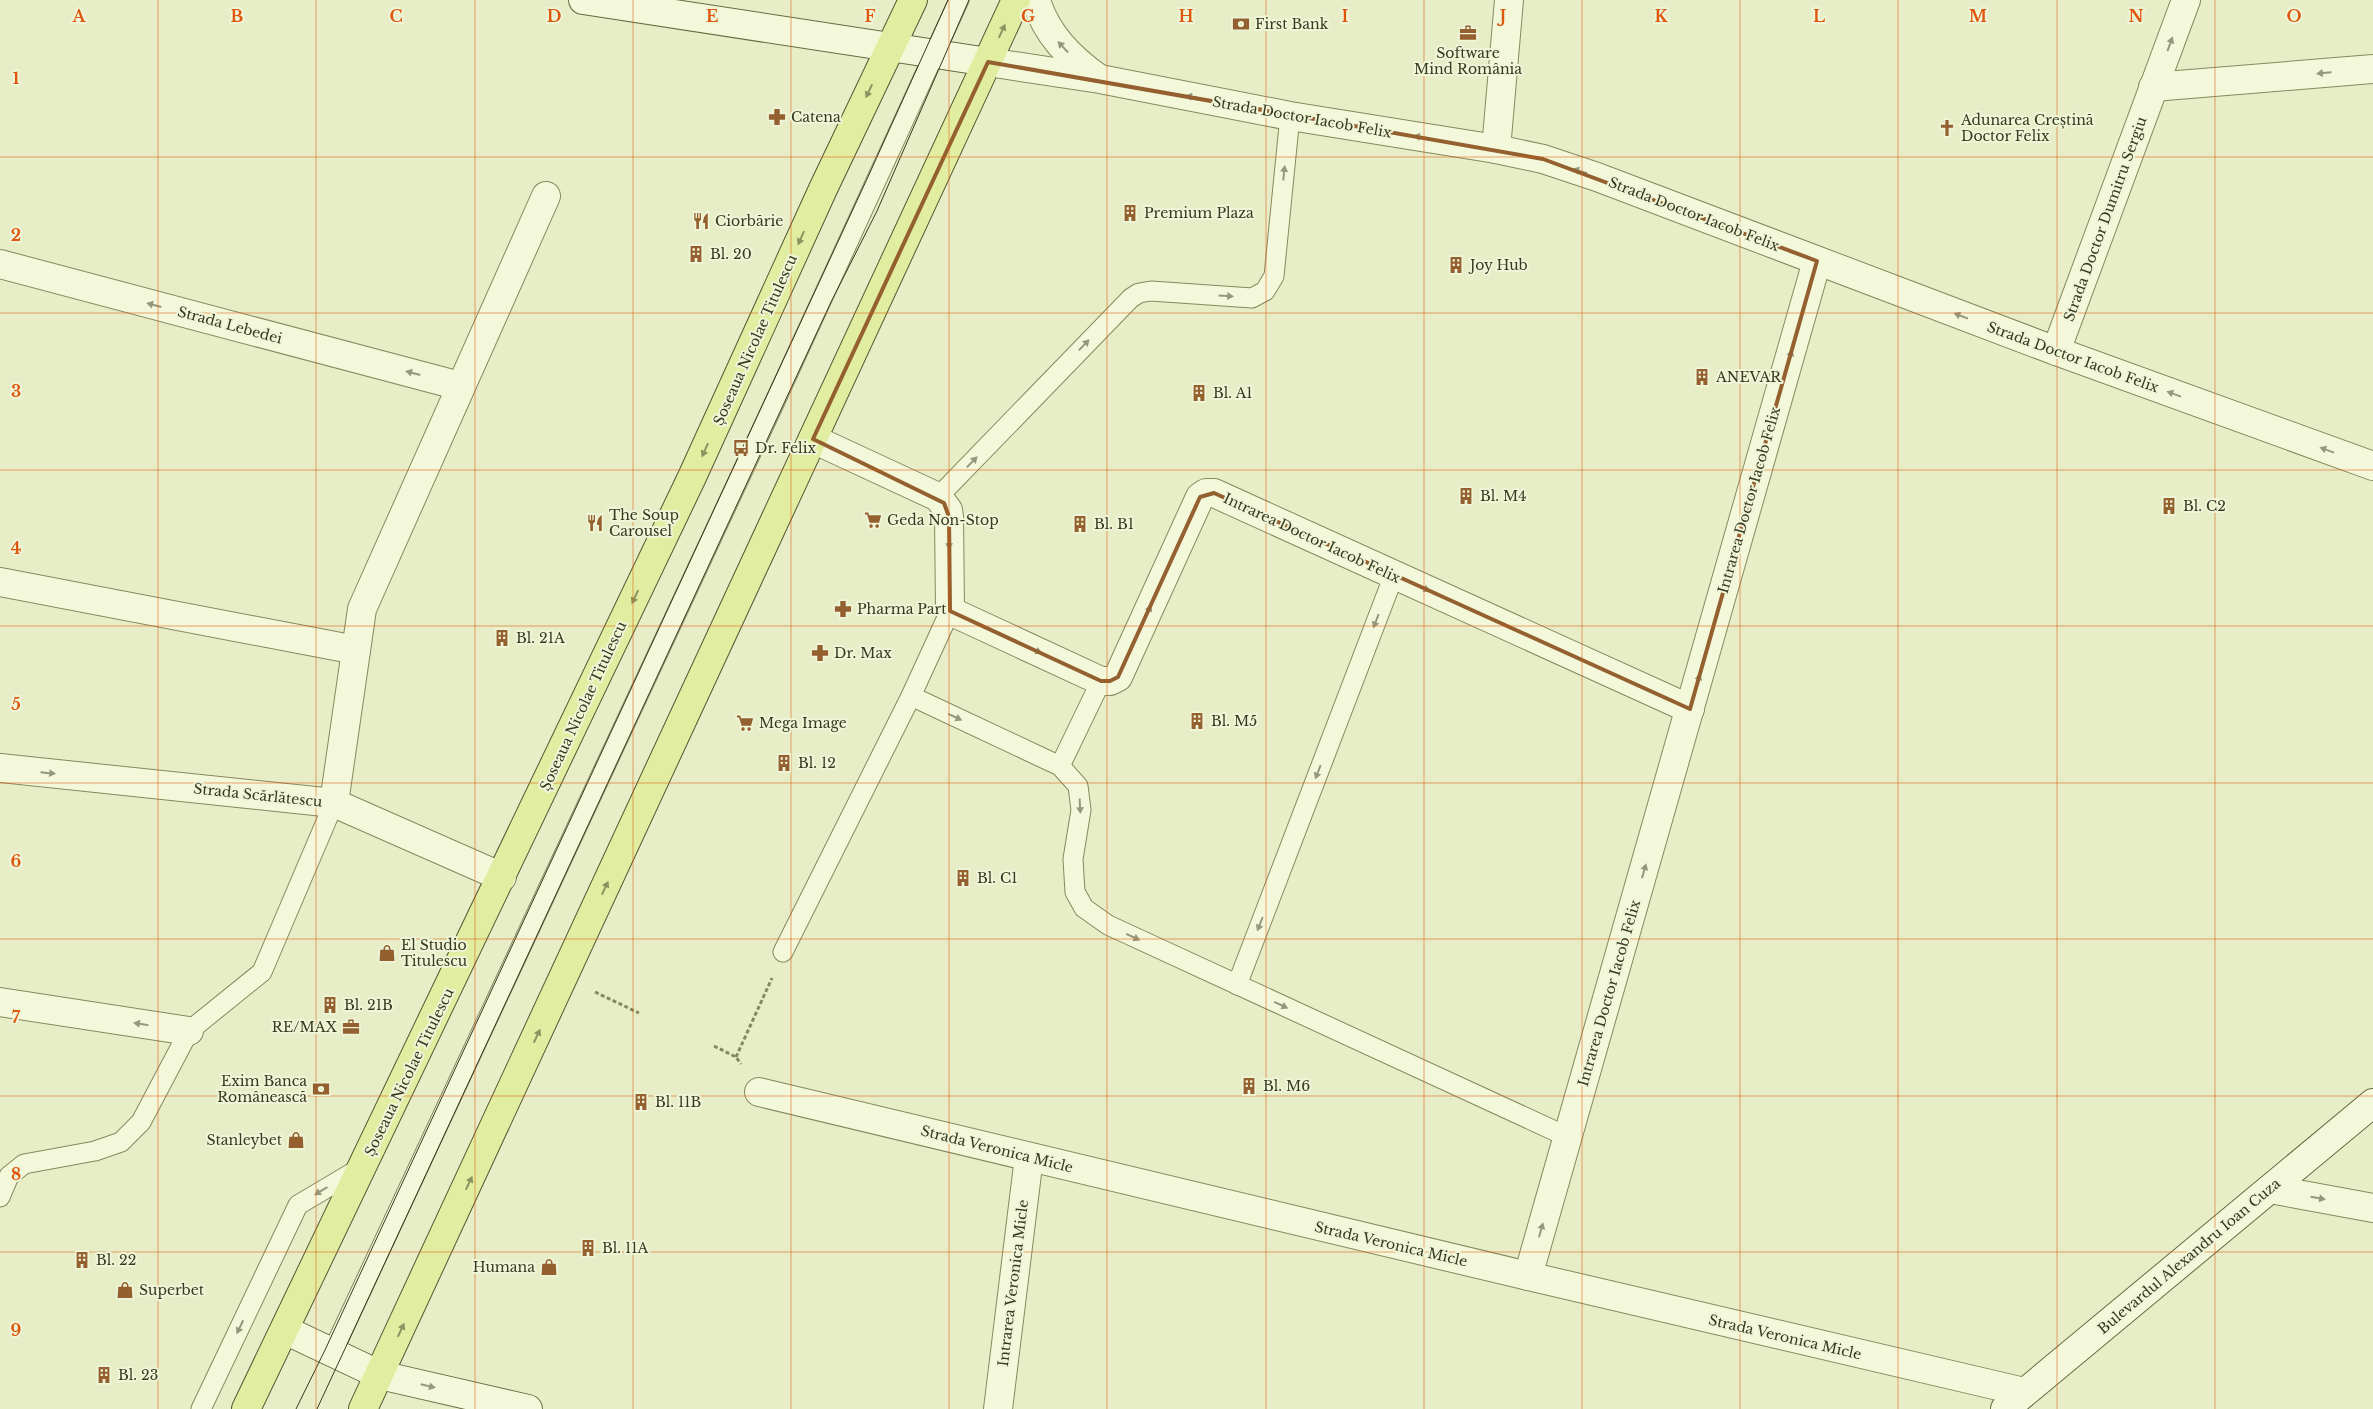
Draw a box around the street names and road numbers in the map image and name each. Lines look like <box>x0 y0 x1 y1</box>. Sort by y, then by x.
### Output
street label: Strada Doctor Iacob Felix <box>1211 92 1393 142</box>
street label: Strada Doctor Dumitru Sergiu <box>2059 113 2151 324</box>
street label: Strada Doctor Iacob Felix <box>1606 173 1782 255</box>
street label: Șoseaua Nicolae Titulescu <box>709 251 801 428</box>
street label: Strada Lebedei <box>176 302 284 348</box>
street label: Strada Doctor Iacob Felix <box>1985 317 2162 397</box>
street label: Intrarea Doctor Iacob Felix <box>1714 404 1784 595</box>
street label: Intrarea Doctor Iacob Felix <box>1221 489 1404 587</box>
street label: Șoseaua Nicolae Titulescu <box>536 618 631 794</box>
street label: Strada Scărlătescu <box>193 779 324 811</box>
street label: Intrarea Doctor Iacob Felix <box>1574 897 1644 1088</box>
street label: Șoseaua Nicolae Titulescu <box>360 984 458 1159</box>
street label: Strada Veronica Micle <box>919 1121 1075 1177</box>
street label: Bulevardul Alexandru Ioan Cuza <box>2094 1174 2284 1338</box>
street label: Intrarea Veronica Micle <box>994 1199 1032 1367</box>
street label: Strada Veronica Micle <box>1313 1218 1469 1270</box>
street label: Strada Veronica Micle <box>1707 1311 1863 1363</box>

